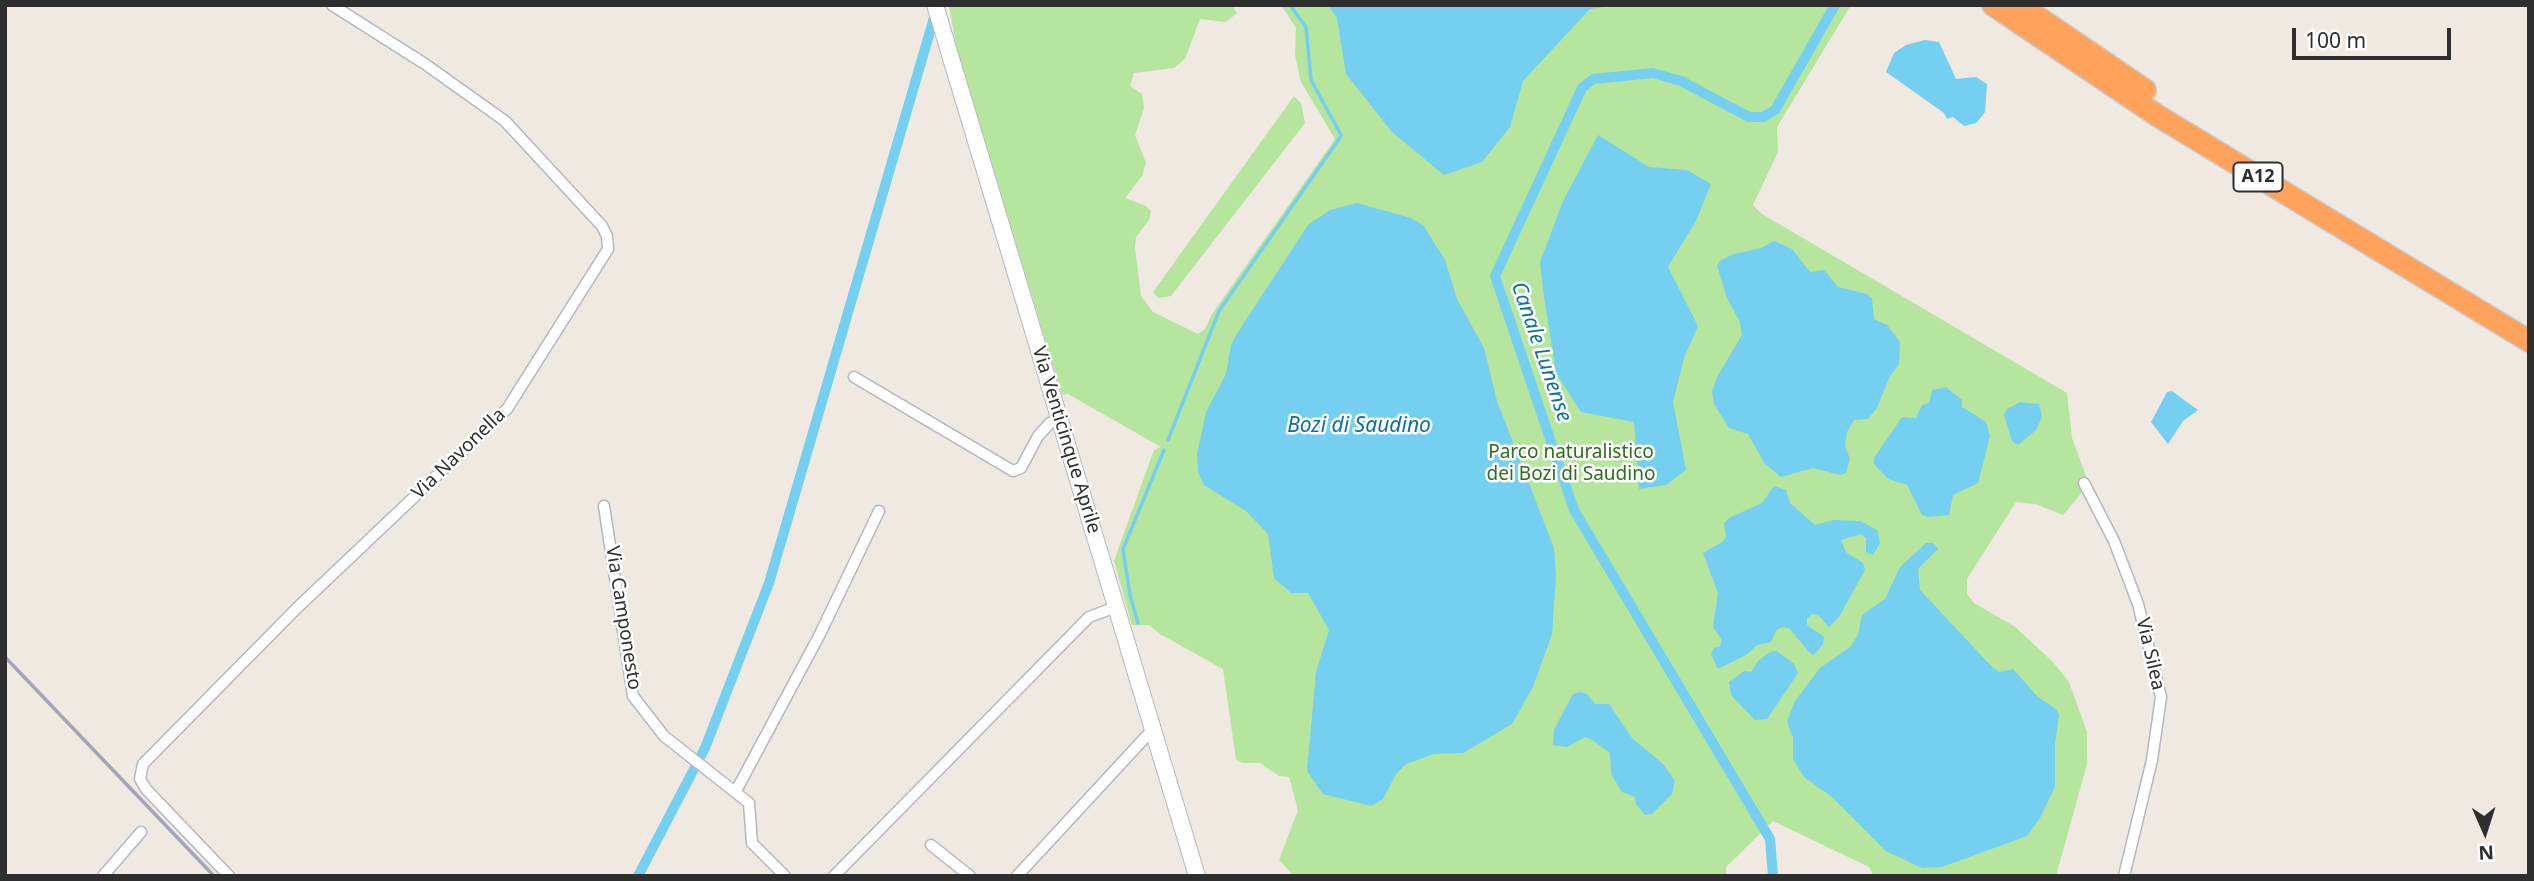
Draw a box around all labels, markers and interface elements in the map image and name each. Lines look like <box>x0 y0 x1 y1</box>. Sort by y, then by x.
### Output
scale bar <box>2296 14 2455 58</box>
text: 100 m <box>2305 26 2366 54</box>
road number: A12 <box>2234 162 2282 192</box>
water label: Canale Lunense <box>1505 279 1577 425</box>
street label: Via Venticinque Aprile <box>1027 344 1105 536</box>
street label: Via Navonella <box>408 404 510 504</box>
water label: Bozi di Saudino <box>1287 413 1431 439</box>
park label: Parco naturalistico dei Bozi di Saudino <box>1487 442 1655 486</box>
street label: Via Camponesto <box>600 544 646 692</box>
street label: Via Silea <box>2131 616 2169 692</box>
north arrow <box>2450 797 2520 867</box>
text: N <box>2478 840 2495 866</box>

